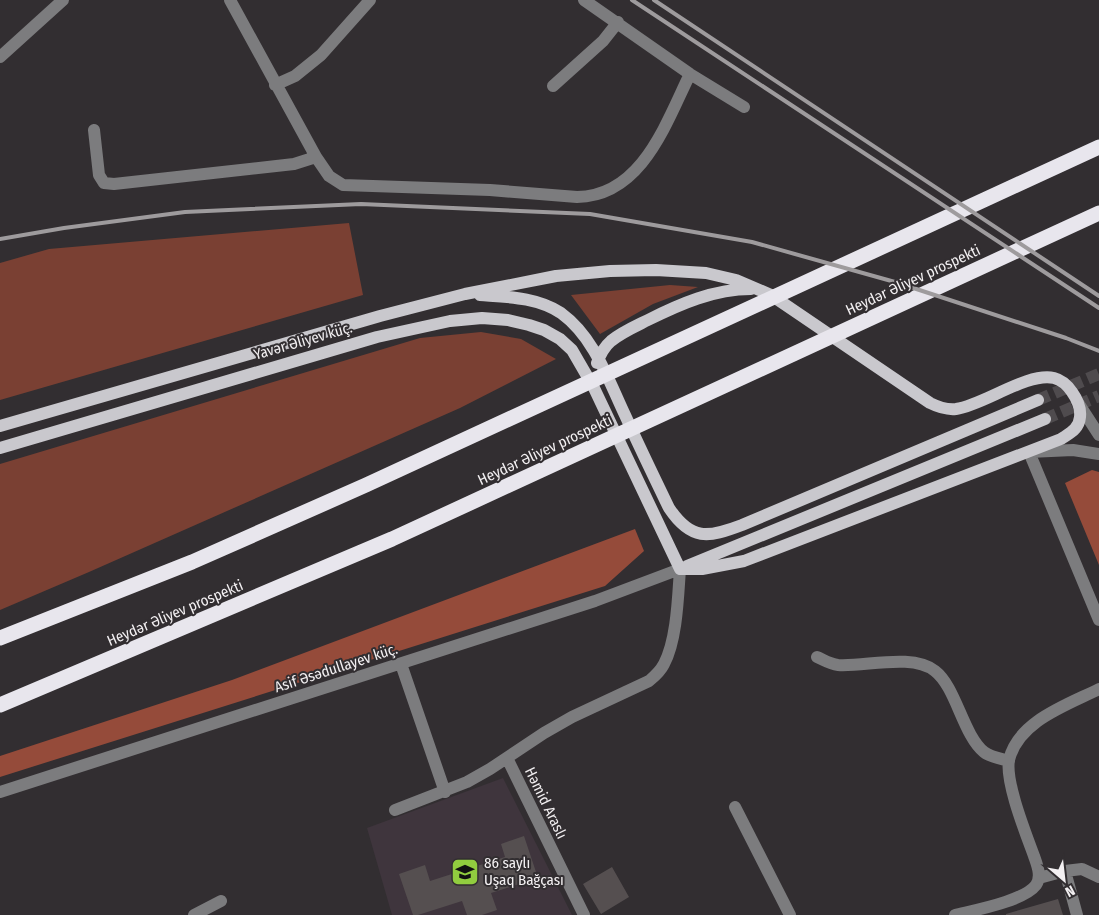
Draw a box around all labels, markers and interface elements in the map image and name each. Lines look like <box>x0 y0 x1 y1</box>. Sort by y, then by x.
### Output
street label: Heydər Əliyev prospekti <box>843 241 983 319</box>
street label: Yavər Əliyev küç. <box>252 318 354 364</box>
street label: Heydər Əliyev prospekti <box>475 411 615 489</box>
street label: Heydər Əliyev prospekti <box>104 576 246 650</box>
street label: Asif Əsədullayev küç. <box>272 640 400 696</box>
street label: Həmid Araslı <box>521 764 571 842</box>
place label: 86 saylı Uşaq Bağçası <box>484 854 564 889</box>
north arrow <box>1039 855 1089 905</box>
school or university icon: 86 saylı Uşaq Bağçası <box>450 857 480 887</box>
text: N <box>1062 882 1078 901</box>

